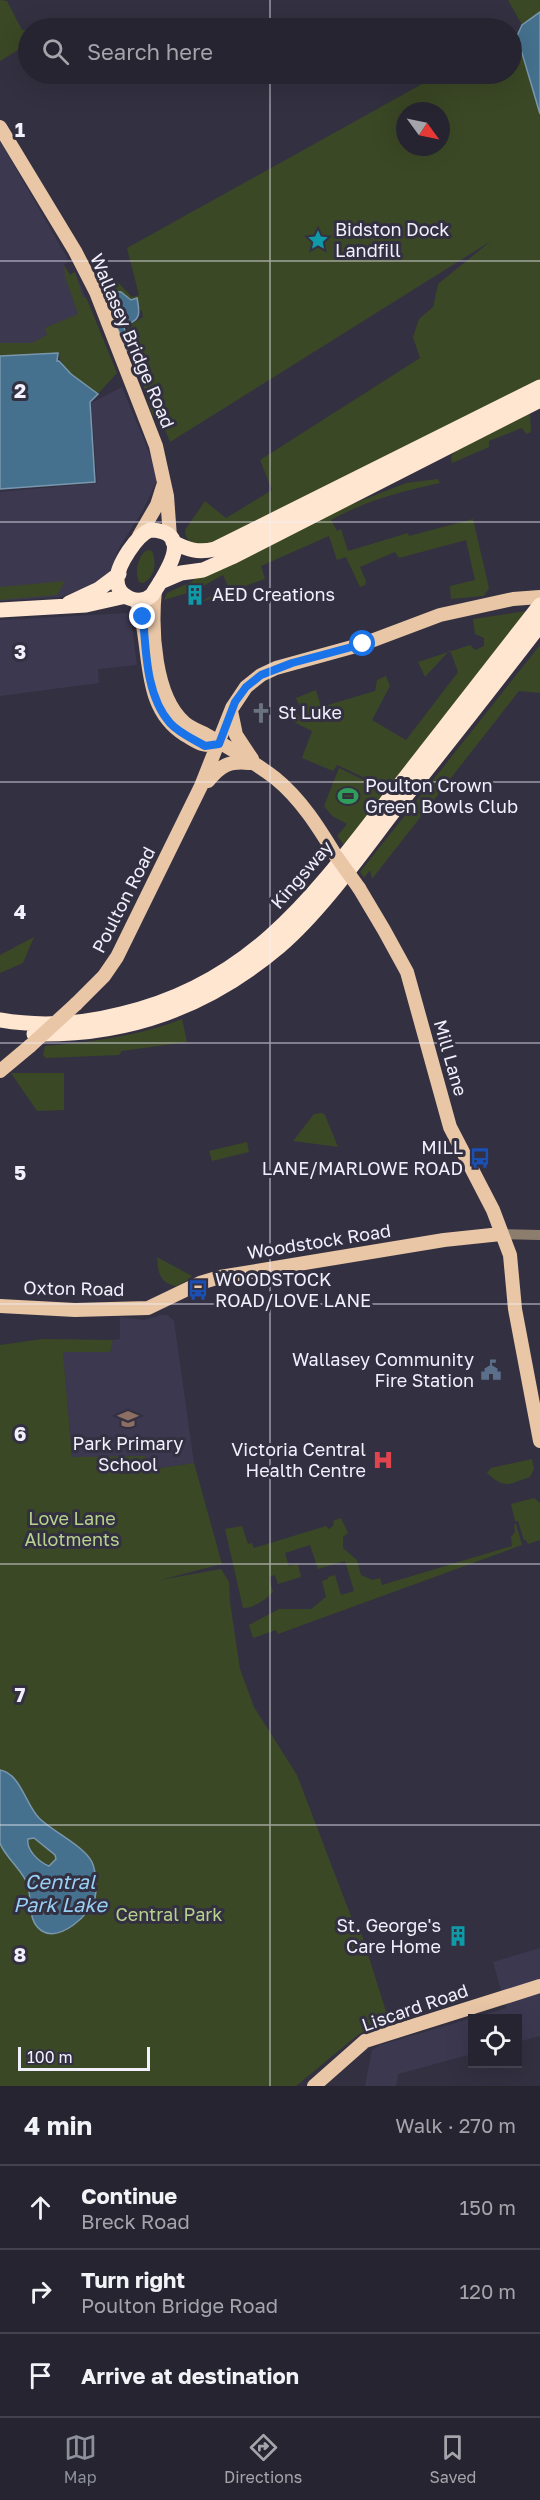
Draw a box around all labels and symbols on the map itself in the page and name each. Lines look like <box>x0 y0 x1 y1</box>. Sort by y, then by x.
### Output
north arrow <box>396 102 450 156</box>
text: 1 <box>15 117 25 141</box>
place label: Bidston Dock Landfill <box>335 218 449 261</box>
place icon: Bidston Dock Landfill <box>306 228 330 252</box>
street label: Wallasey Bridge Road <box>86 250 180 431</box>
text: 2 <box>14 378 26 402</box>
building icon: AED Creations <box>183 583 207 607</box>
place label: AED Creations <box>212 583 335 605</box>
route end <box>129 603 155 629</box>
route start <box>349 630 375 656</box>
text: 3 <box>14 639 26 663</box>
church icon: St Luke <box>249 701 273 725</box>
place label: St Luke <box>278 701 342 723</box>
place label: Poulton Crown Green Bowls Club <box>365 774 518 817</box>
sports icon: Poulton Crown Green Bowls Club <box>336 784 360 808</box>
street label: Kingsway <box>266 836 337 913</box>
street label: Poulton Road <box>87 843 159 956</box>
text: 4 <box>14 899 26 923</box>
street label: Mill Lane <box>430 1017 472 1098</box>
place label: MILL LANE/MARLOWE ROAD <box>262 1136 463 1179</box>
bus stop icon: MILL LANE/MARLOWE ROAD <box>468 1146 492 1170</box>
text: 5 <box>14 1160 26 1184</box>
street label: Woodstock Road <box>245 1219 392 1263</box>
place label: WOODSTOCK ROAD/LOVE LANE <box>215 1268 371 1311</box>
street label: Oxton Road <box>23 1276 125 1300</box>
bus stop icon: WOODSTOCK ROAD/LOVE LANE <box>186 1278 210 1302</box>
place label: Wallasey Community Fire Station <box>292 1348 474 1391</box>
public building icon: Wallasey Community Fire Station <box>479 1358 503 1382</box>
school or university icon: Park Primary School <box>116 1407 140 1431</box>
text: 6 <box>14 1421 26 1445</box>
place label: Park Primary School <box>73 1432 183 1475</box>
place label: Victoria Central Health Centre <box>231 1438 366 1481</box>
hospital icon: Victoria Central Health Centre <box>371 1448 395 1472</box>
park label: Love Lane Allotments <box>24 1507 120 1550</box>
text: 7 <box>15 1682 26 1706</box>
water label: Central Park Lake <box>13 1869 108 1916</box>
park label: Central Park <box>115 1903 223 1925</box>
place label: St. George's Care Home <box>337 1914 441 1957</box>
building icon: St. George's Care Home <box>446 1924 470 1948</box>
text: 8 <box>14 1942 26 1966</box>
street label: Liscard Road <box>359 1979 471 2036</box>
scale bar <box>18 2044 150 2072</box>

